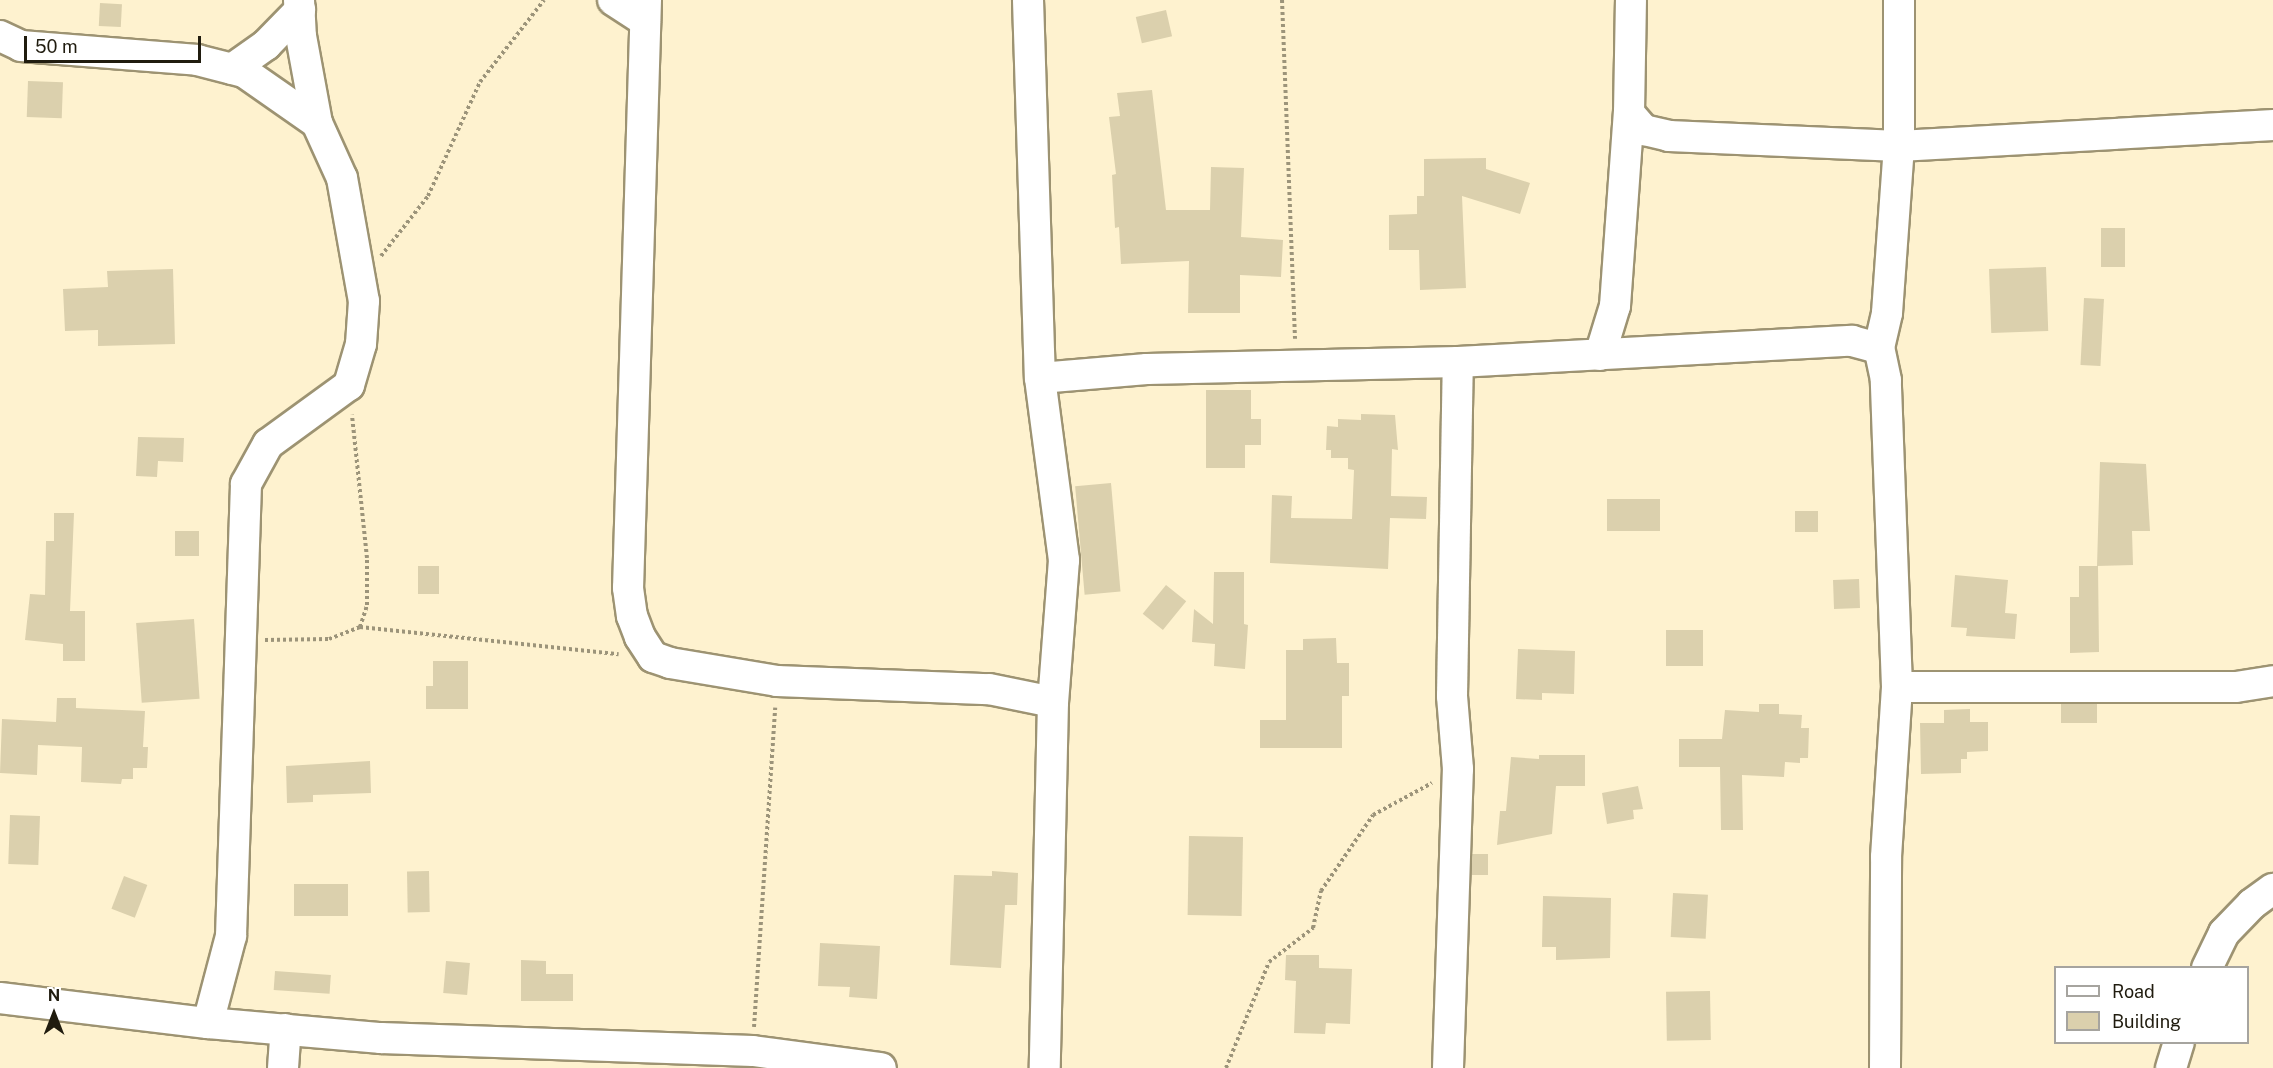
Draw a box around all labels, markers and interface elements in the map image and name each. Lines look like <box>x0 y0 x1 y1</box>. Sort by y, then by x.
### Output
scale bar <box>27 24 204 62</box>
text: 50 m <box>35 36 78 57</box>
legend <box>2054 966 2249 1044</box>
text: Road <box>2112 981 2155 1002</box>
north arrow <box>24 984 84 1044</box>
text: N <box>48 986 60 1005</box>
text: Building <box>2112 1011 2181 1032</box>

